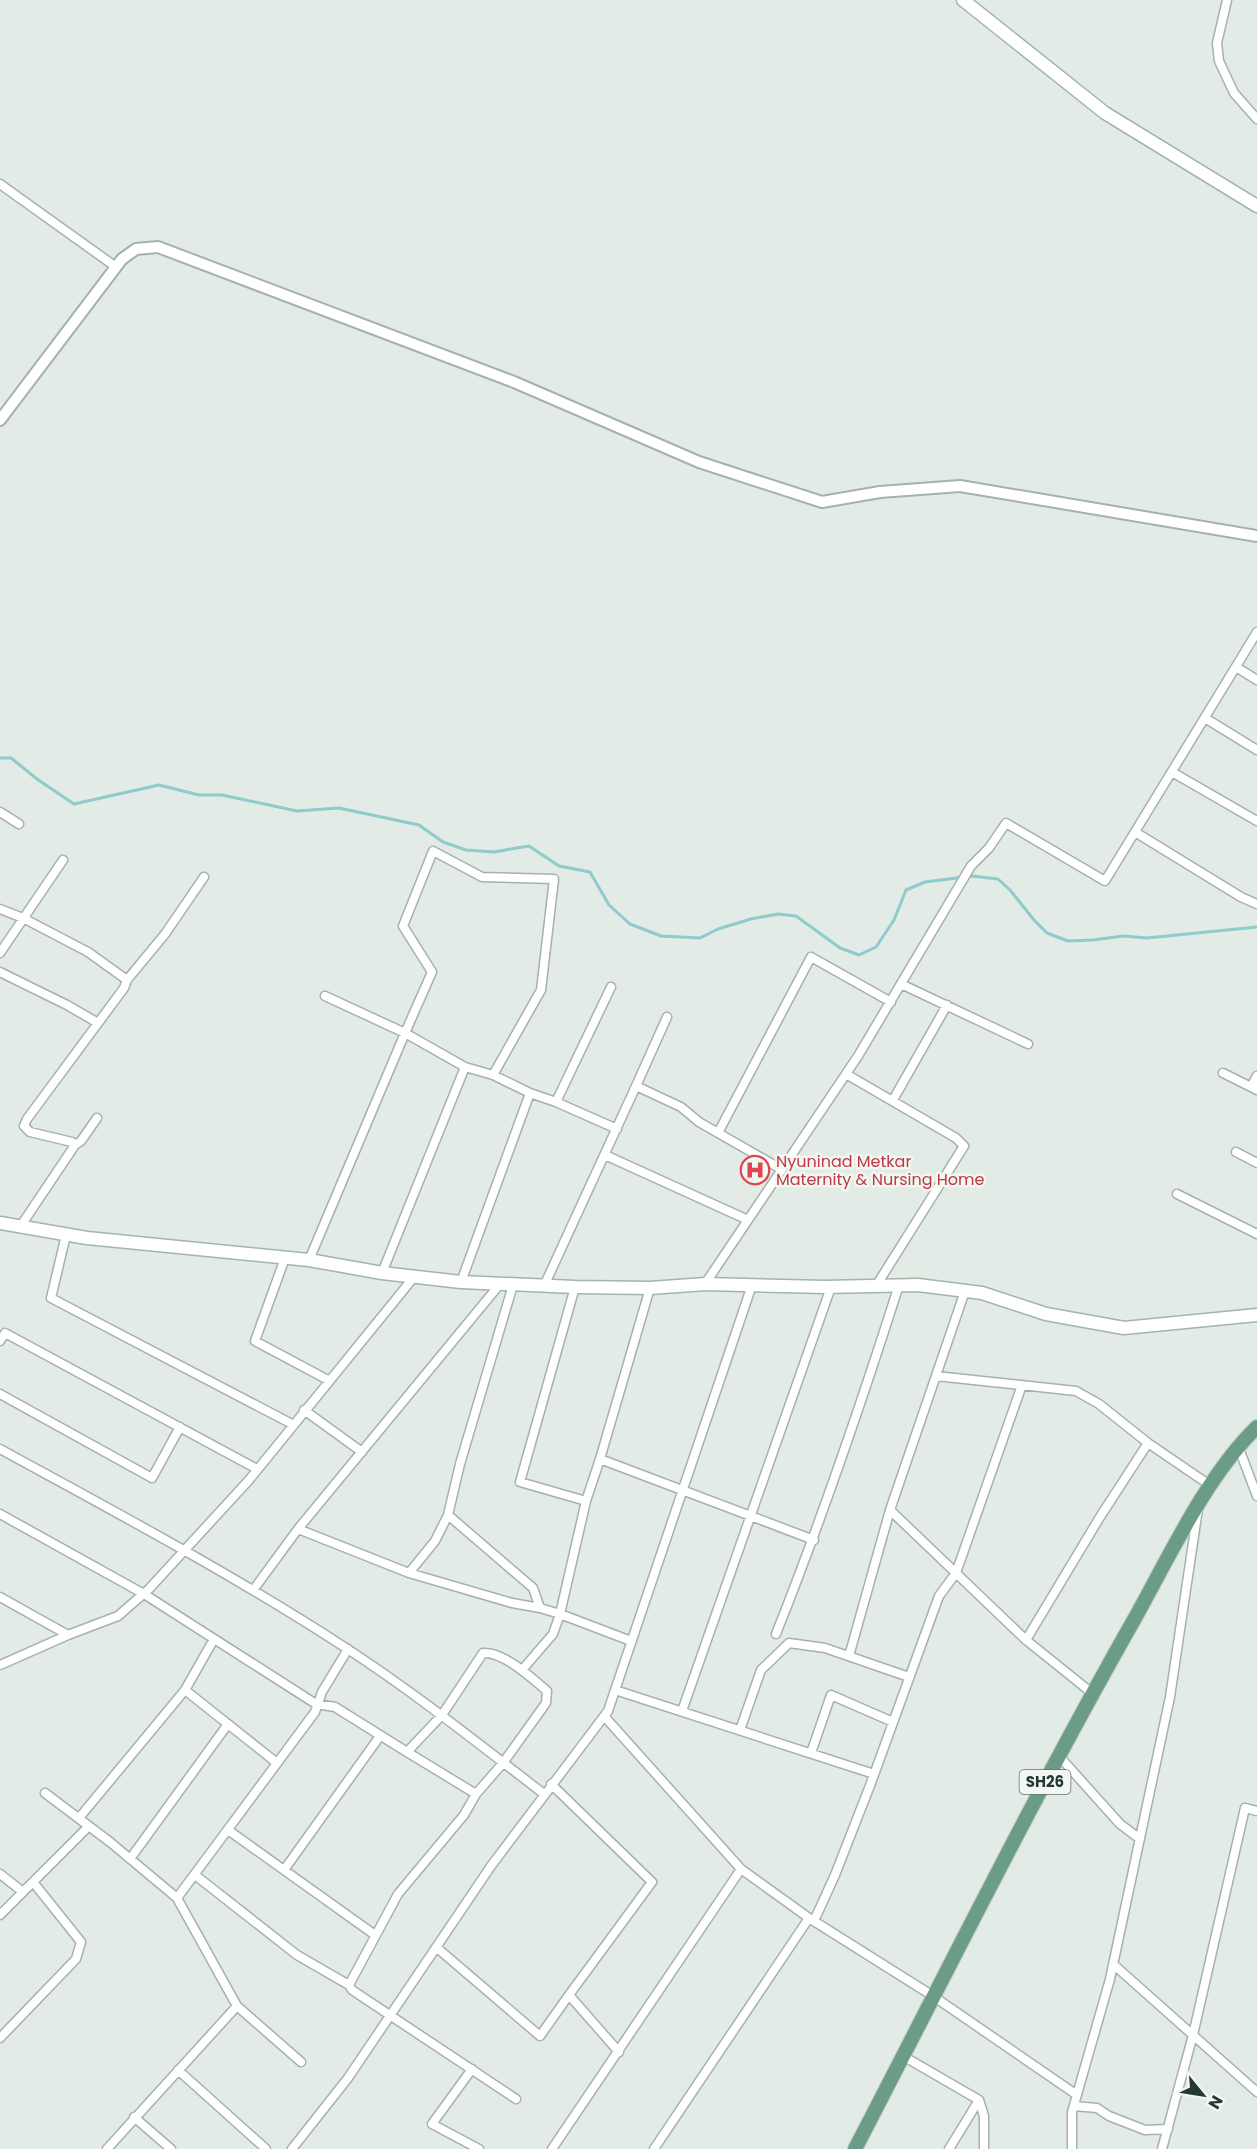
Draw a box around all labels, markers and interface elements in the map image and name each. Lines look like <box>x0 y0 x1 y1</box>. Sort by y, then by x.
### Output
place label: Nyuninad Metkar Maternity & Nursing Home <box>776 1150 985 1191</box>
hospital icon: Nyuninad Metkar Maternity & Nursing Home <box>739 1154 771 1186</box>
road number: SH26 <box>1020 1770 1070 1794</box>
north arrow <box>1173 2065 1233 2125</box>
text: N <box>1203 2091 1229 2113</box>

